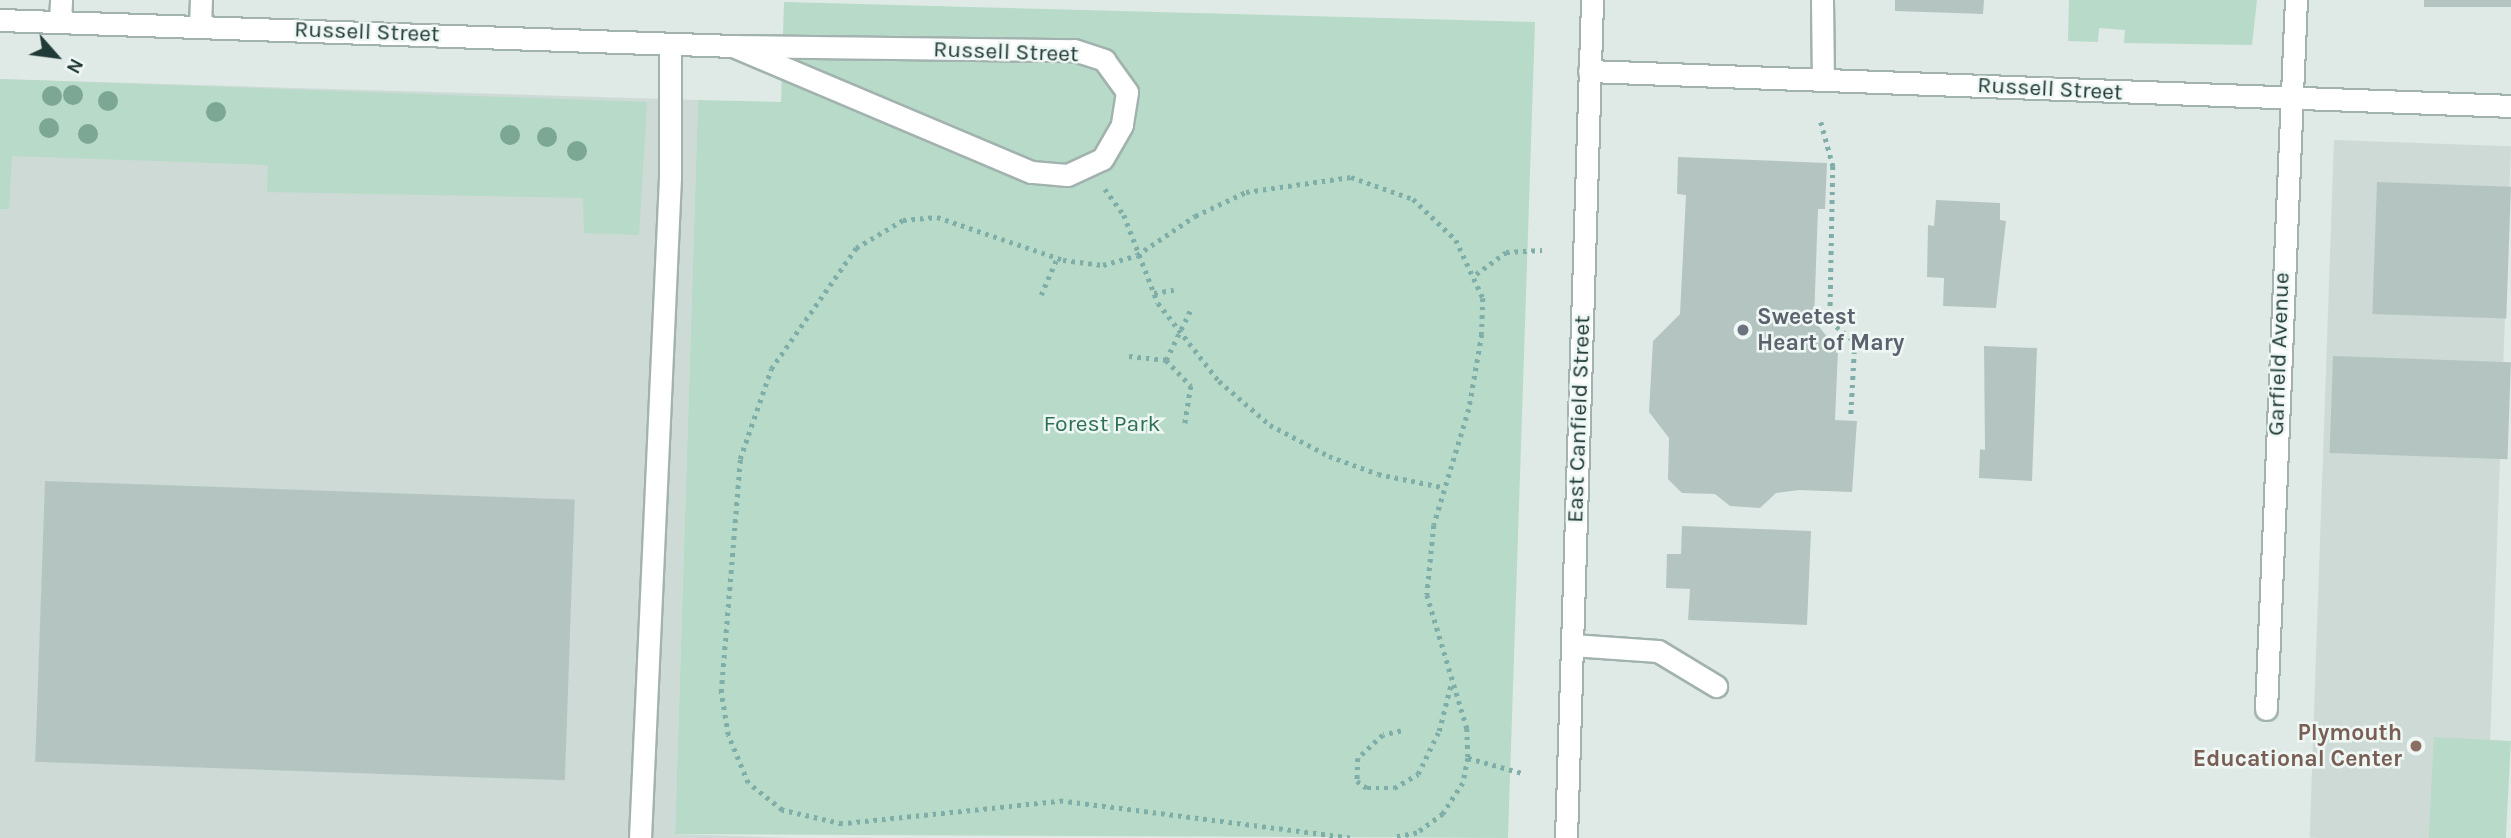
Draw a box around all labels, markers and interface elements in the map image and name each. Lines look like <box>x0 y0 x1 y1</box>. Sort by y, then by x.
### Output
street label: Russell Street <box>294 16 440 48</box>
north arrow <box>21 21 91 91</box>
street label: Russell Street <box>933 36 1079 68</box>
text: N <box>62 55 87 77</box>
street label: Russell Street <box>1977 71 2123 107</box>
street label: Garfield Avenue <box>2262 272 2296 436</box>
place label: Sweetest Heart of Mary <box>1757 303 1904 357</box>
street label: East Canfield Street <box>1562 315 1596 523</box>
marker: Sweetest Heart of Mary <box>1735 322 1751 338</box>
park label: Forest Park <box>1044 410 1160 438</box>
place label: Plymouth Educational Center <box>2193 719 2402 773</box>
marker: Plymouth Educational Center <box>2408 738 2424 754</box>

